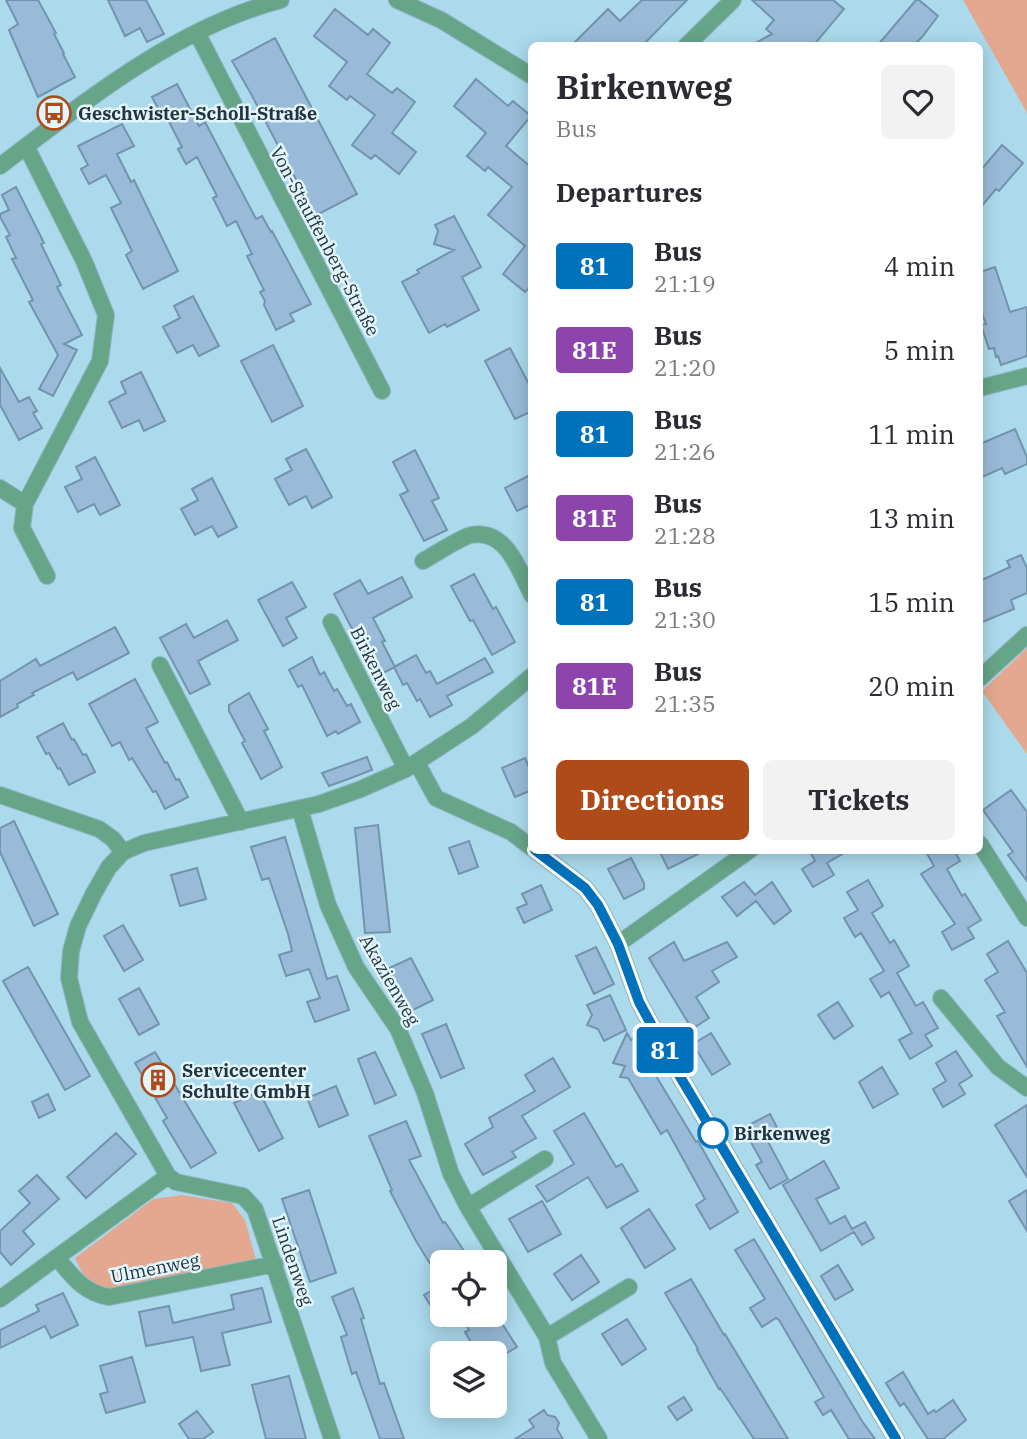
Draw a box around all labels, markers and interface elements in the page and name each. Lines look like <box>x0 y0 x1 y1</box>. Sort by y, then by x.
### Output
text: Birkenweg <box>556 65 732 108</box>
button: heart <box>881 65 955 139</box>
bus stop icon: Geschwister-Scholl-Straße <box>35 94 73 132</box>
place label: Geschwister-Scholl-Straße <box>78 102 317 125</box>
text: Bus <box>556 113 597 143</box>
street label: Von-Stauffenberg-Straße <box>265 142 385 340</box>
text: Departures <box>556 175 702 209</box>
text: Bus <box>654 234 702 268</box>
text: 4 min <box>884 249 955 283</box>
text: 81 <box>580 250 609 282</box>
text: 21:19 <box>654 268 716 298</box>
text: Bus <box>654 318 702 352</box>
text: 5 min <box>884 333 955 367</box>
text: 81E <box>572 334 617 366</box>
text: 21:20 <box>654 352 716 382</box>
text: Bus <box>654 402 702 436</box>
text: 11 min <box>868 417 955 451</box>
text: 81 <box>580 418 609 450</box>
text: 21:26 <box>654 436 716 466</box>
text: Bus <box>654 486 702 520</box>
text: 13 min <box>868 501 955 535</box>
text: 81E <box>572 502 617 534</box>
text: 21:28 <box>654 520 716 550</box>
text: Bus <box>654 570 702 604</box>
text: 15 min <box>868 585 955 619</box>
text: 81 <box>580 586 609 618</box>
text: 21:30 <box>654 604 716 634</box>
street label: Birkenweg <box>345 623 407 714</box>
text: Bus <box>654 654 702 688</box>
text: 20 min <box>868 669 955 703</box>
text: 81E <box>572 670 617 702</box>
text: 21:35 <box>654 688 716 718</box>
button: Directions <box>556 760 749 840</box>
button: Tickets <box>763 760 955 840</box>
street label: Akazienweg <box>355 930 425 1030</box>
line badge: 81 <box>634 1027 696 1073</box>
text: 81 <box>651 1034 679 1066</box>
place label: Servicecenter Schulte GmbH <box>182 1059 311 1103</box>
building icon: Servicecenter Schulte GmbH <box>139 1061 177 1099</box>
marker: Birkenweg <box>698 1118 728 1148</box>
place label: Birkenweg <box>734 1122 831 1145</box>
street label: Lindenweg <box>267 1213 319 1309</box>
street label: Ulmenweg <box>109 1248 202 1288</box>
map controls <box>430 1250 507 1418</box>
button: locate <box>430 1250 507 1327</box>
button: layers <box>430 1341 507 1418</box>

